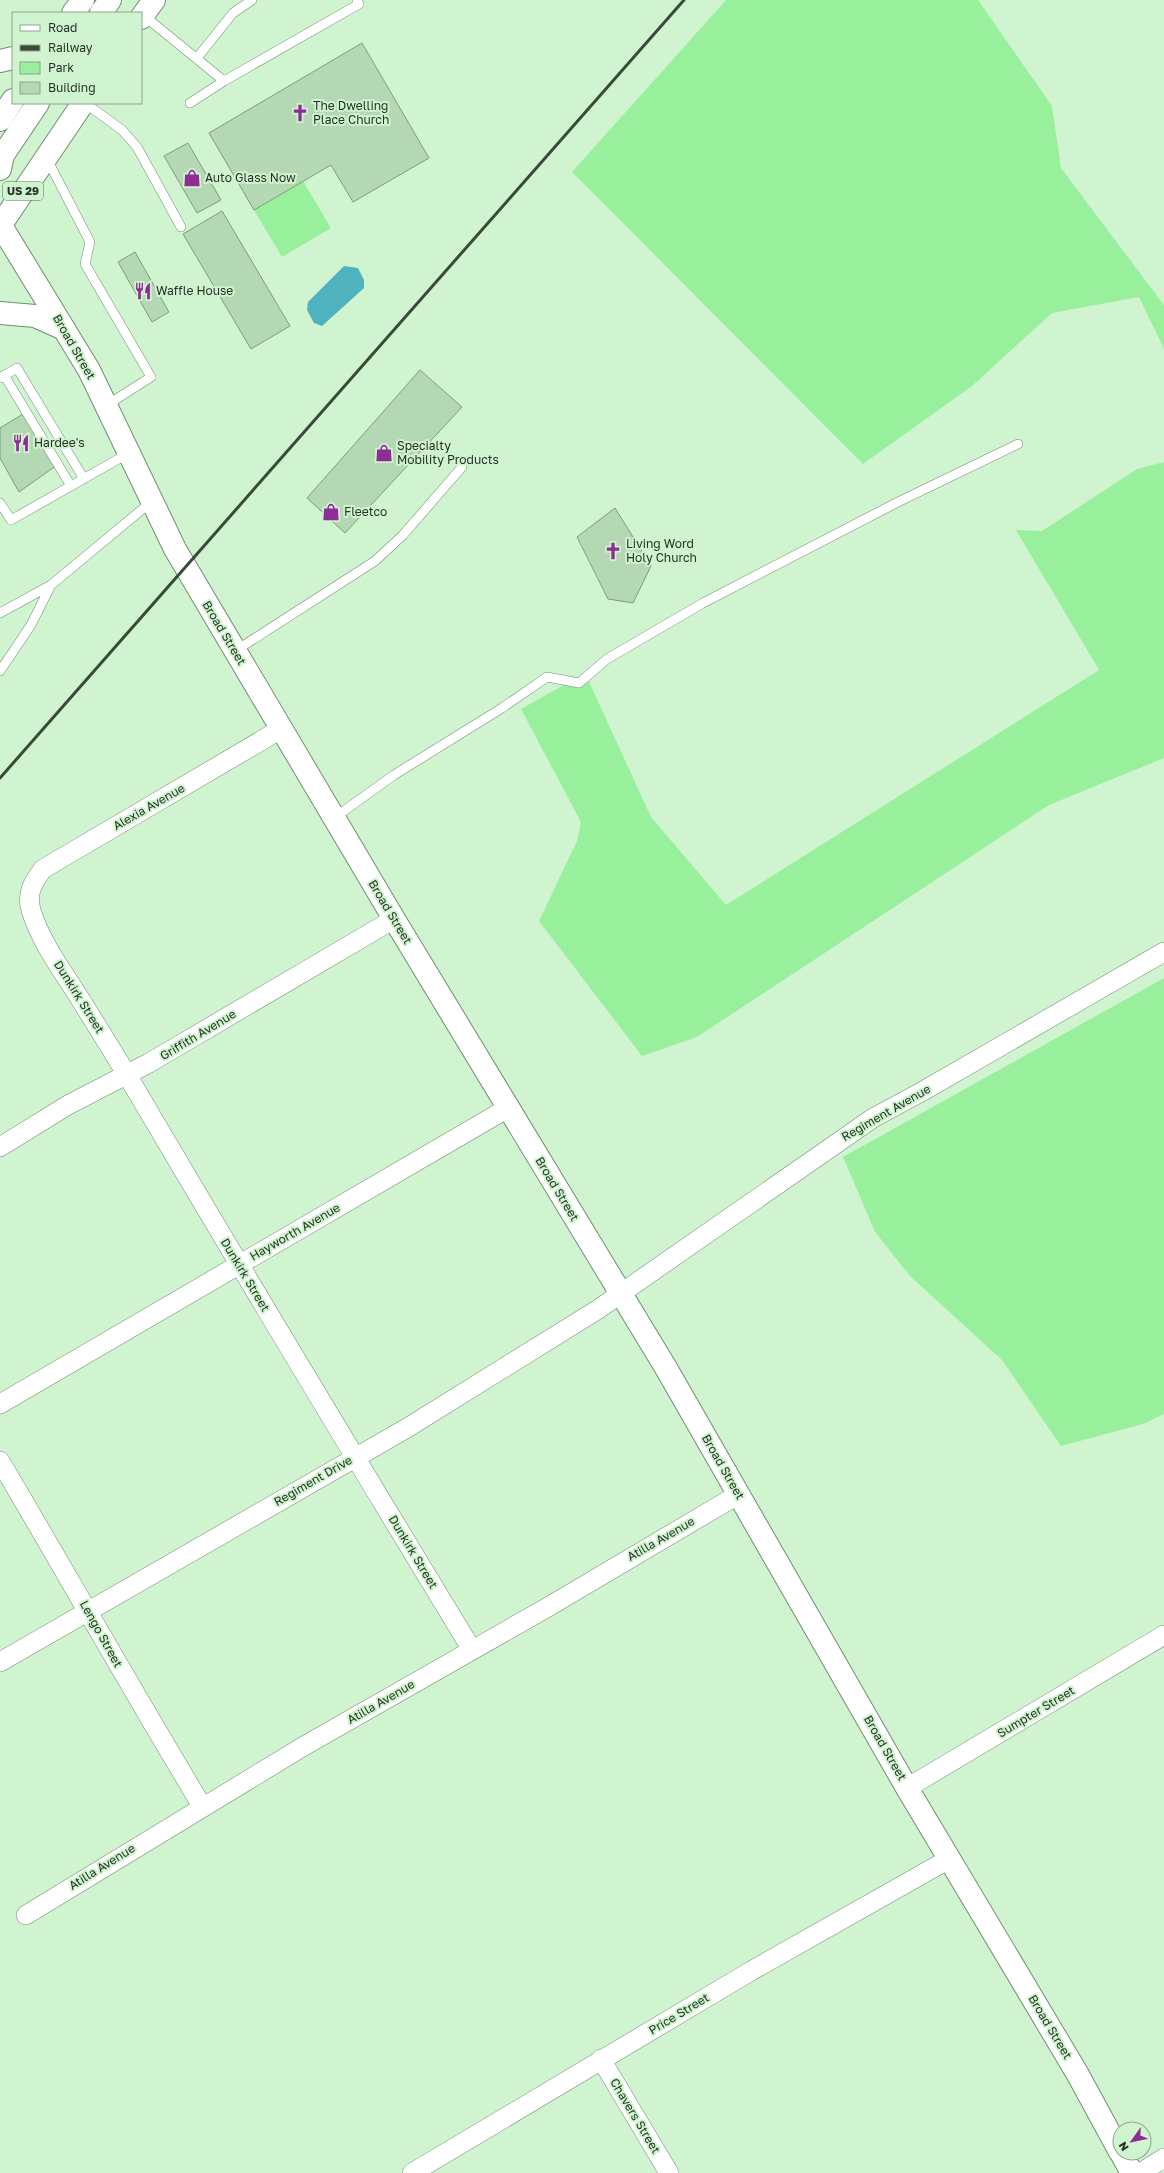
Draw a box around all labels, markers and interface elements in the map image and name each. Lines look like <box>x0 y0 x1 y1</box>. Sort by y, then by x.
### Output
legend <box>12 12 142 104</box>
text: Road <box>48 20 77 35</box>
text: Railway <box>48 40 93 55</box>
text: Park <box>48 60 74 75</box>
text: Building <box>48 80 96 95</box>
place label: The Dwelling Place Church <box>313 98 389 127</box>
church icon: The Dwelling Place Church <box>290 103 310 123</box>
shop icon: Auto Glass Now <box>182 168 202 188</box>
place label: Auto Glass Now <box>205 170 296 185</box>
road number: US 29 <box>3 182 43 200</box>
restaurant icon: Waffle House <box>133 281 153 301</box>
place label: Waffle House <box>156 283 233 298</box>
street label: Broad Street <box>50 312 99 382</box>
restaurant icon: Hardee's <box>11 433 31 453</box>
place label: Hardee's <box>34 435 85 450</box>
place label: Specialty Mobility Products <box>397 438 499 467</box>
shop icon: Specialty Mobility Products <box>374 443 394 463</box>
shop icon: Fleetco <box>321 502 341 522</box>
place label: Fleetco <box>344 504 387 519</box>
place label: Living Word Holy Church <box>626 536 697 565</box>
church icon: Living Word Holy Church <box>603 541 623 561</box>
street label: Broad Street <box>199 598 250 668</box>
street label: Alexia Avenue <box>110 780 187 833</box>
street label: Broad Street <box>365 877 416 947</box>
street label: Dunkirk Street <box>51 958 108 1036</box>
street label: Griffith Avenue <box>157 1006 238 1063</box>
street label: Regiment Avenue <box>838 1081 933 1144</box>
street label: Broad Street <box>532 1154 583 1224</box>
street label: Hayworth Avenue <box>247 1200 343 1264</box>
street label: Dunkirk Street <box>218 1235 273 1314</box>
street label: Broad Street <box>699 1432 748 1502</box>
street label: Regiment Drive <box>271 1452 355 1509</box>
street label: Dunkirk Street <box>386 1512 441 1591</box>
street label: Atilla Avenue <box>624 1513 697 1564</box>
street label: Lengo Street <box>77 1598 126 1670</box>
street label: Atilla Avenue <box>344 1676 417 1727</box>
street label: Sumpter Street <box>994 1682 1077 1741</box>
street label: Broad Street <box>861 1713 910 1783</box>
street label: Atilla Avenue <box>66 1840 138 1893</box>
street label: Price Street <box>646 1990 712 2037</box>
street label: Broad Street <box>1025 1992 1076 2062</box>
street label: Chavers Street <box>607 2075 664 2156</box>
north arrow <box>1112 2121 1152 2161</box>
text: N <box>1115 2140 1131 2154</box>

